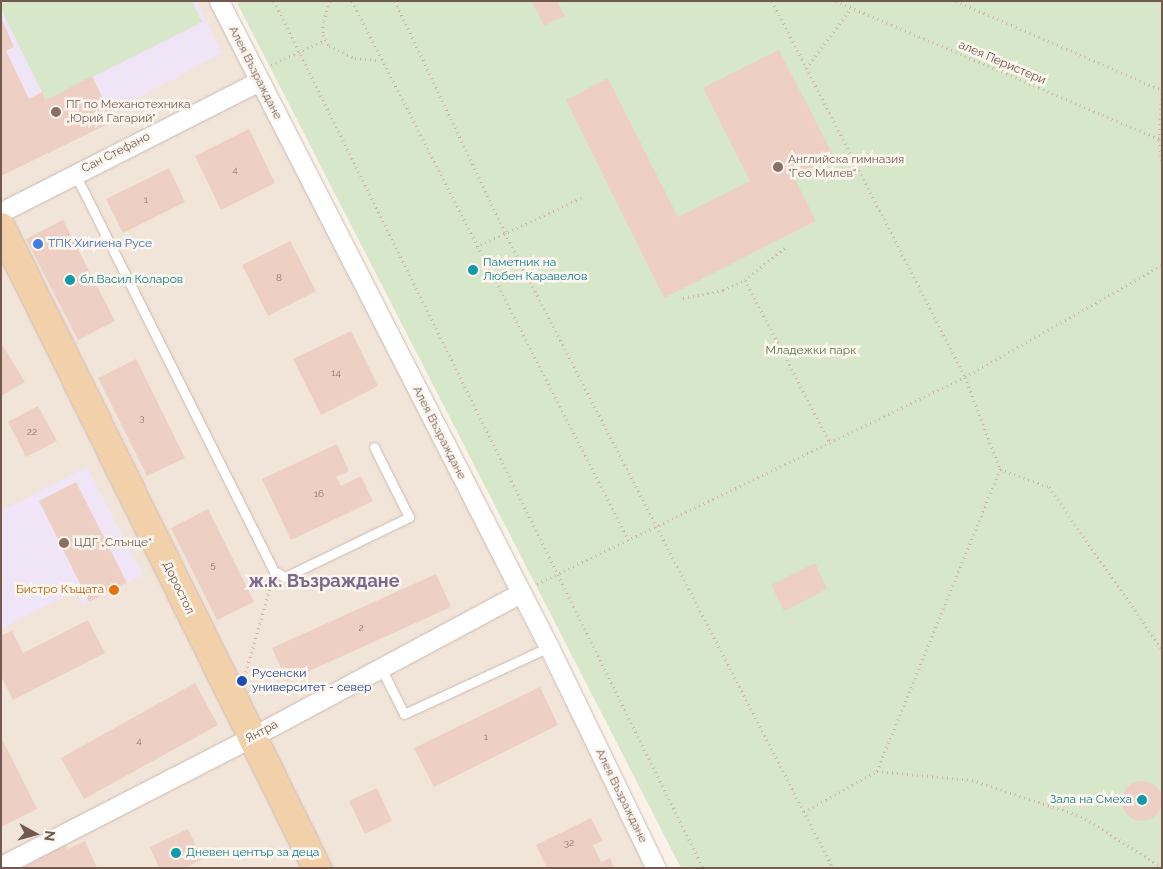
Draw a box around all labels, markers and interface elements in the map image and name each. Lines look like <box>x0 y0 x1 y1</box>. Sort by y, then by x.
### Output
street label: Алея Възраждане <box>225 24 285 122</box>
street label: алея Перистери <box>956 38 1048 88</box>
place label: ПГ по Механотехника „Юрий Гагарий" <box>66 98 191 126</box>
marker: ПГ по Механотехника „Юрий Гагарий" <box>50 106 62 118</box>
street label: Сан Стефано <box>79 130 153 176</box>
place label: Aнглийска гимназия "Гео Милев" <box>788 153 904 181</box>
marker: Aнглийска гимназия "Гео Милев" <box>772 161 784 173</box>
house number: 4 <box>232 164 238 176</box>
house number: 1 <box>144 194 148 206</box>
place label: ТПК Хигиена Русе <box>48 237 152 251</box>
marker: ТПК Хигиена Русе <box>32 238 44 250</box>
place label: Паметник на Любен Каравелов <box>483 256 587 284</box>
marker: Паметник на Любен Каравелов <box>467 264 479 276</box>
house number: 8 <box>276 272 282 284</box>
place label: бл.Васил Коларов <box>80 273 183 287</box>
marker: бл.Васил Коларов <box>64 274 76 286</box>
park label: Младежки парк <box>766 344 856 358</box>
house number: 14 <box>331 367 341 379</box>
street label: Алея Възраждане <box>409 384 469 482</box>
house number: 3 <box>139 412 145 424</box>
house number: 22 <box>27 426 37 438</box>
house number: 16 <box>314 488 324 500</box>
place label: ЦДГ „Слънце“ <box>74 536 152 550</box>
marker: ЦДГ „Слънце“ <box>58 537 70 549</box>
street label: Доростол <box>159 559 197 617</box>
house number: 5 <box>210 559 216 571</box>
district label: ж.к. Възраждане <box>249 570 399 592</box>
place label: Бистро Къщата <box>16 583 104 597</box>
marker: Бистро Къщата <box>108 584 120 596</box>
house number: 2 <box>358 622 364 634</box>
place label: Русенски университет - север <box>252 667 371 695</box>
marker: Русенски университет - север <box>236 675 248 687</box>
street label: Янтра <box>243 718 281 746</box>
house number: 1 <box>484 731 488 743</box>
house number: 4 <box>136 735 142 747</box>
street label: Алея Възраждане <box>592 747 650 845</box>
place label: Зала на Смеха <box>1050 793 1132 807</box>
marker: Зала на Смеха <box>1136 794 1148 806</box>
north arrow <box>10 809 60 859</box>
text: N <box>41 830 58 842</box>
house number: 32 <box>564 837 574 849</box>
place label: Дневен център за деца <box>186 846 319 860</box>
marker: Дневен център за деца <box>170 847 182 859</box>

